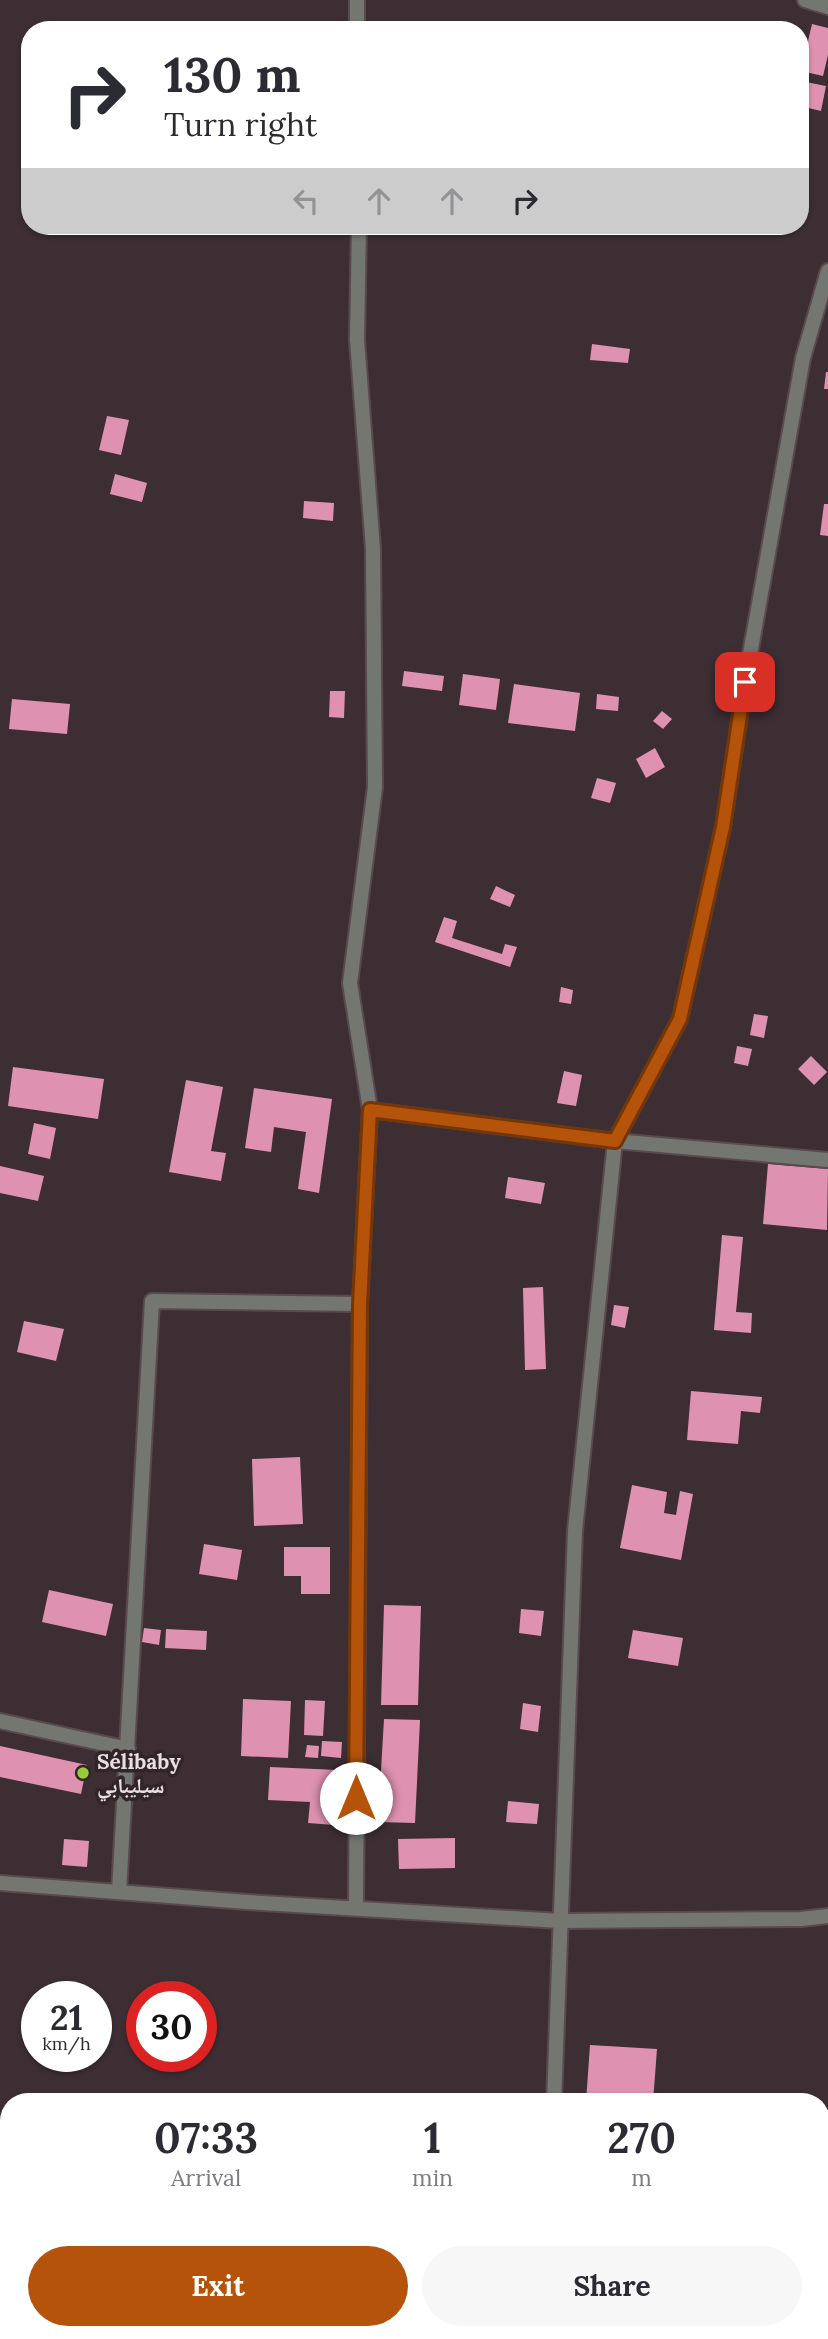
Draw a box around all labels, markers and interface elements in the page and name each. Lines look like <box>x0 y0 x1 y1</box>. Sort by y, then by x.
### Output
text: 130 m <box>164 43 300 105</box>
icon: right <box>49 49 140 140</box>
text: Turn right <box>164 104 317 145</box>
icon: left <box>287 182 325 220</box>
icon: ahead <box>360 182 398 220</box>
icon: ahead <box>433 182 471 220</box>
icon: right <box>506 182 544 220</box>
pin <box>715 652 775 712</box>
icon: arrive <box>726 663 764 701</box>
place label: Sélibaby سيليبابي <box>97 1748 181 1802</box>
position arrow <box>319 1761 393 1835</box>
marker: Sélibaby سيليبابي <box>75 1765 91 1781</box>
speed limit sign: 30 <box>126 1981 217 2072</box>
text: 21 <box>50 1995 83 2040</box>
text: km/h <box>42 2032 91 2055</box>
text: 07:33 <box>154 2111 258 2165</box>
text: 1 <box>424 2111 441 2165</box>
text: 270 <box>607 2111 676 2165</box>
text: Arrival <box>171 2163 241 2192</box>
text: min <box>412 2163 453 2192</box>
text: m <box>631 2163 652 2192</box>
button: Exit <box>28 2246 408 2326</box>
button: Share <box>422 2246 802 2326</box>

